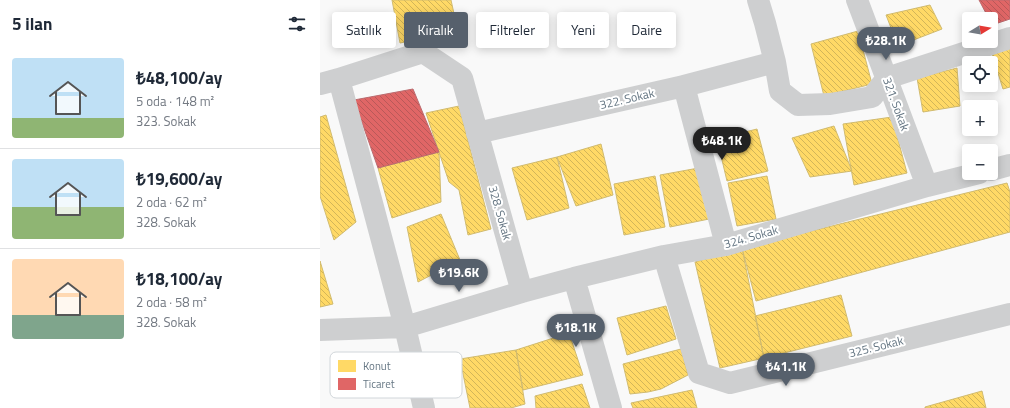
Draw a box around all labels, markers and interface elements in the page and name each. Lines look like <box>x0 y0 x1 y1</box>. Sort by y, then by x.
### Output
text: 5 ilan <box>12 11 52 37</box>
chip: Satılık <box>332 12 396 48</box>
chip: Kiralık <box>404 12 468 48</box>
chip: Filtreler <box>476 12 549 48</box>
chip: Yeni <box>557 12 609 48</box>
chip: Daire <box>617 12 676 48</box>
north arrow <box>962 12 998 48</box>
map controls <box>962 12 998 180</box>
icon: filters <box>286 13 308 35</box>
pin: ₺28.1K <box>853 27 919 61</box>
text: ₺28.1K <box>866 30 906 50</box>
button: locate <box>962 56 998 92</box>
text: ₺48,100/ay <box>136 65 222 91</box>
icon: home <box>44 74 92 122</box>
street label: 321. Sokak <box>878 74 915 133</box>
street label: 322. Sokak <box>598 83 656 114</box>
text: 5 oda · 148 m² <box>136 91 214 111</box>
button: + <box>962 100 998 136</box>
text: 323. Sokak <box>136 111 196 131</box>
pin: ₺48.1K <box>689 127 755 161</box>
text: ₺48.1K <box>702 130 742 150</box>
button: − <box>962 144 998 180</box>
text: ₺19,600/ay <box>136 166 222 192</box>
icon: home <box>44 175 92 223</box>
street label: 328. Sokak <box>484 183 517 242</box>
text: 2 oda · 62 m² <box>136 192 207 212</box>
text: 328. Sokak <box>136 212 196 232</box>
street label: 324. Sokak <box>721 220 780 253</box>
pin: ₺19.6K <box>426 259 492 293</box>
text: ₺19.6K <box>439 262 479 282</box>
text: ₺18,100/ay <box>136 266 222 292</box>
icon: home <box>44 275 92 323</box>
text: 2 oda · 58 m² <box>136 292 207 312</box>
text: 328. Sokak <box>136 312 196 332</box>
pin: ₺18.1K <box>543 314 609 348</box>
text: ₺18.1K <box>556 317 596 337</box>
street label: 325. Sokak <box>847 330 905 362</box>
legend <box>330 352 462 398</box>
pin: ₺41.1K <box>753 353 819 387</box>
text: ₺41.1K <box>766 356 806 376</box>
text: Konut <box>363 358 391 374</box>
text: Ticaret <box>363 376 395 392</box>

